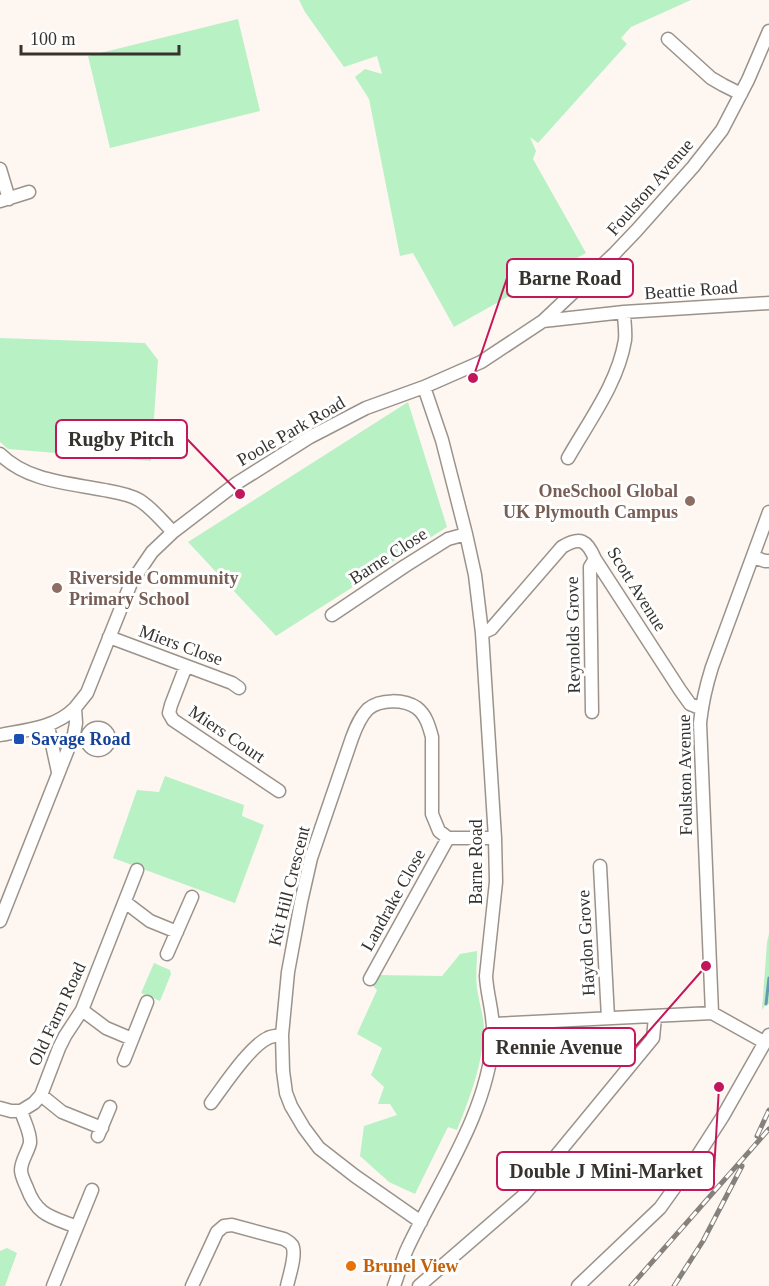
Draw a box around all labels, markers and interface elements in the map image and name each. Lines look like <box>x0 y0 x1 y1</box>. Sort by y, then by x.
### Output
scale bar <box>21 18 178 56</box>
text: 100 m <box>30 29 76 49</box>
street label: Foulston Avenue <box>603 135 697 239</box>
callout: Barne Road <box>507 259 633 297</box>
text: Barne Road <box>519 267 621 289</box>
street label: Beattie Road <box>644 277 738 303</box>
street label: Poole Park Road <box>234 392 348 470</box>
callout: Rugby Pitch <box>56 420 187 458</box>
text: Rugby Pitch <box>68 428 174 451</box>
place label: OneSchool Global UK Plymouth Campus <box>503 481 678 522</box>
marker: OneSchool Global UK Plymouth Campus <box>683 494 697 508</box>
street label: Barne Close <box>345 524 431 588</box>
street label: Scott Avenue <box>603 543 671 635</box>
place label: Riverside Community Primary School <box>69 568 239 609</box>
street label: Reynolds Grove <box>562 576 584 694</box>
marker: Riverside Community Primary School <box>50 581 64 595</box>
street label: Miers Close <box>136 621 226 669</box>
street label: Miers Court <box>185 701 269 767</box>
street label: Foulston Avenue <box>674 714 696 836</box>
place label: Savage Road <box>31 729 131 749</box>
marker: Savage Road <box>12 732 26 746</box>
street label: Barne Road <box>466 819 486 905</box>
street label: Kit Hill Crescent <box>264 824 314 948</box>
street label: Landrake Close <box>357 846 429 954</box>
street label: Haydon Grove <box>573 889 599 997</box>
street label: Old Farm Road <box>24 959 90 1069</box>
callout: Rennie Avenue <box>483 1028 635 1066</box>
text: Rennie Avenue <box>496 1036 623 1058</box>
callout: Double J Mini-Market <box>497 1152 714 1190</box>
text: Double J Mini-Market <box>509 1160 703 1182</box>
place label: Brunel View <box>363 1256 459 1276</box>
marker: Brunel View <box>344 1259 358 1273</box>

